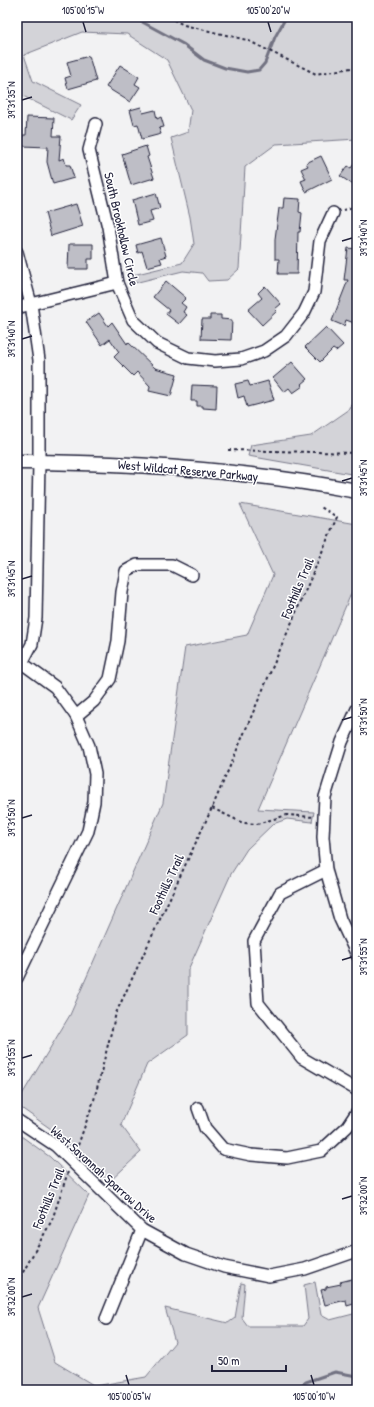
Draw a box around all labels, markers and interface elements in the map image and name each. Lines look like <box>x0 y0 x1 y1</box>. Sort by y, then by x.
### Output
text: 105°00'15"W <box>62 4 105 17</box>
text: 105°00'20"W <box>246 4 291 17</box>
text: 39°31'35"N <box>5 81 18 119</box>
street label: South Brookhollow Circle <box>100 170 144 288</box>
text: 39°31'40"N <box>357 220 370 256</box>
text: 39°31'40"N <box>5 321 18 357</box>
street label: West Wildcat Reserve Parkway <box>117 455 259 485</box>
text: 39°31'45"N <box>357 460 370 496</box>
street label: Foothills Trail <box>276 554 318 622</box>
text: 39°31'45"N <box>5 561 18 597</box>
text: 39°31'50"N <box>357 698 370 736</box>
text: 39°31'50"N <box>5 799 18 837</box>
street label: Foothills Trail <box>144 851 188 918</box>
text: 39°31'55"N <box>357 938 370 976</box>
text: 39°31'55"N <box>5 1039 18 1077</box>
street label: West Savannah Sparrow Drive <box>47 1121 161 1227</box>
street label: Foothills Trail <box>27 1164 69 1232</box>
text: 39°32'00"N <box>357 1177 370 1215</box>
text: 39°32'00"N <box>5 1278 18 1316</box>
scale bar <box>212 1347 286 1373</box>
text: 50 m <box>218 1352 239 1369</box>
text: 105°00'05"W <box>107 1390 151 1403</box>
text: 105°00'10"W <box>293 1390 336 1403</box>

